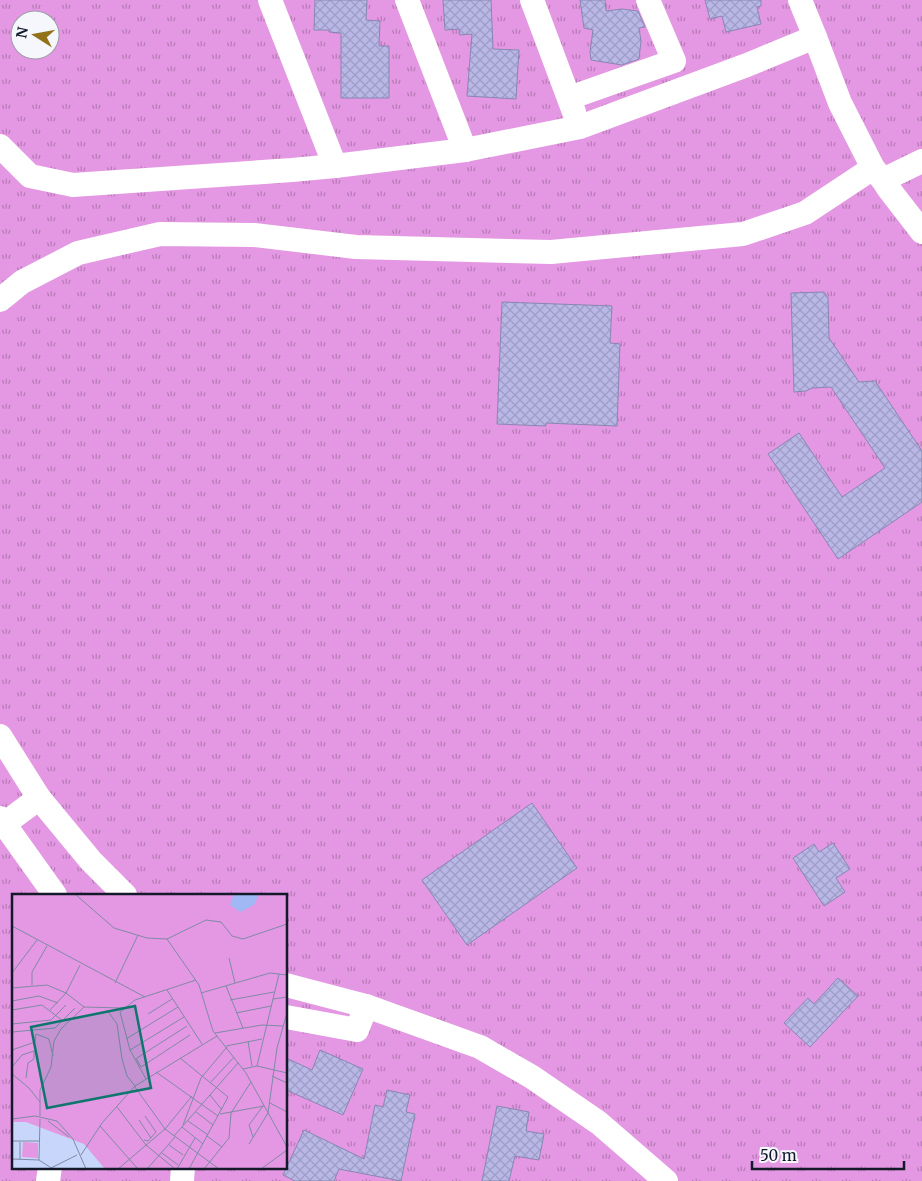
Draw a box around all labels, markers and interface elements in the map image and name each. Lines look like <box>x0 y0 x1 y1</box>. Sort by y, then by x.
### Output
north arrow <box>10 10 60 60</box>
text: N <box>12 25 32 40</box>
inset map <box>12 894 288 1168</box>
scale bar <box>752 1138 904 1170</box>
text: 50 m <box>760 1146 797 1165</box>

